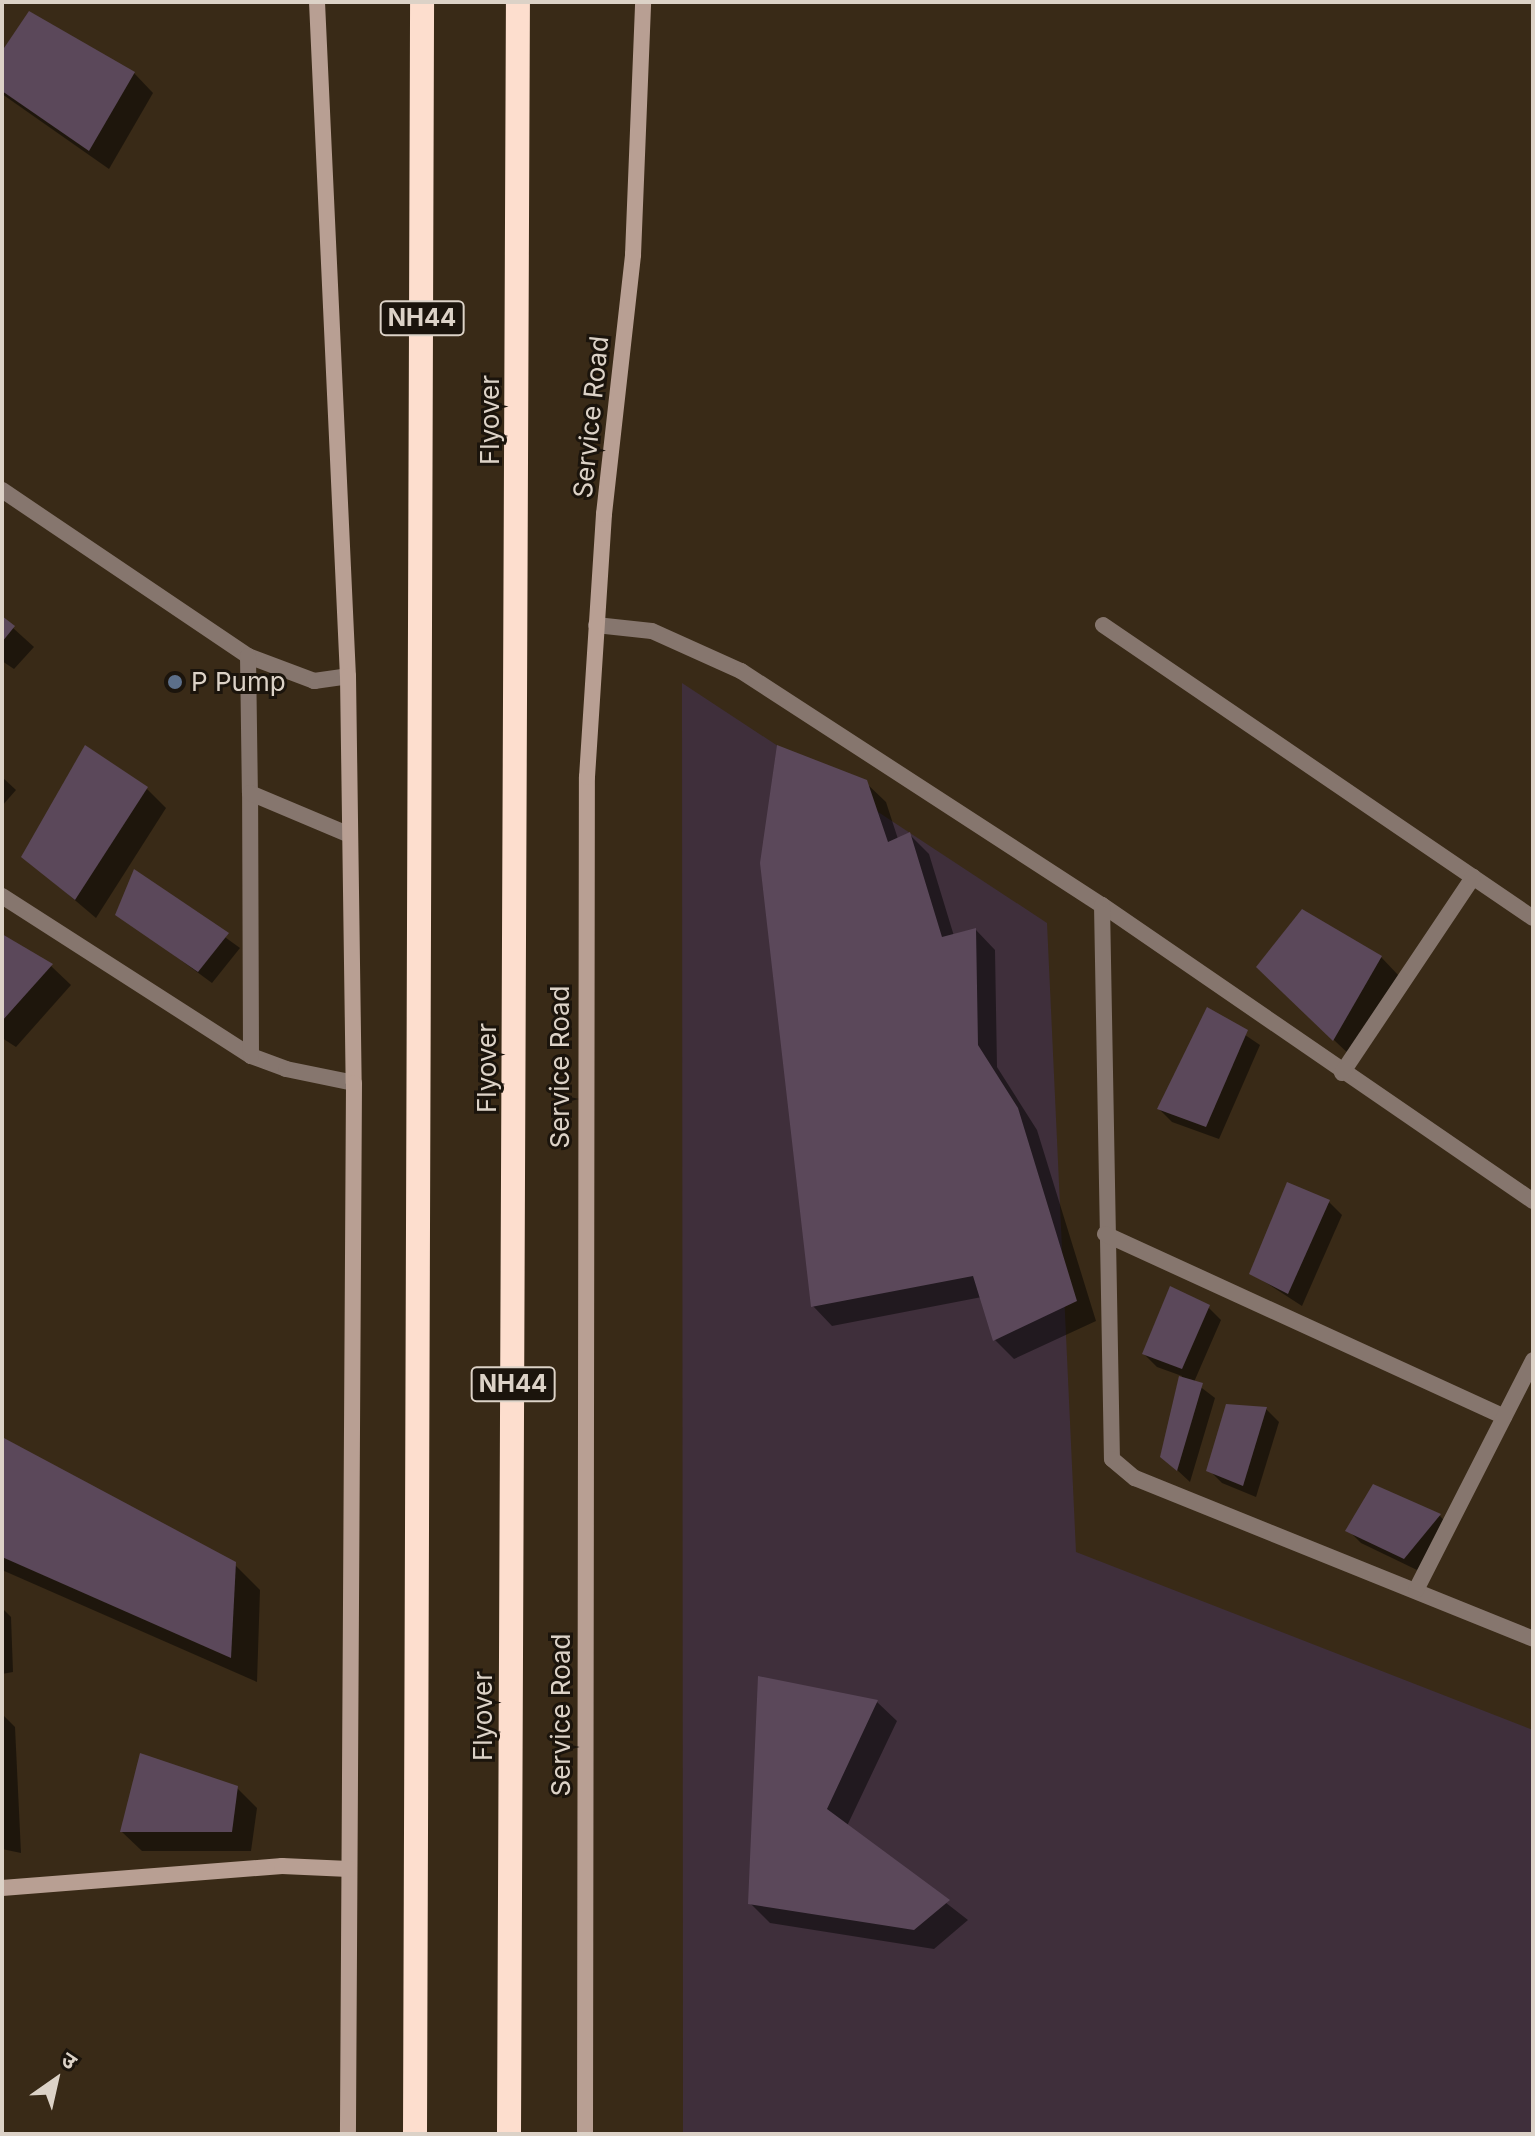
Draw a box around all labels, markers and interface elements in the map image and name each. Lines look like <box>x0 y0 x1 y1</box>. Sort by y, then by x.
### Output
road number: NH44 <box>378 298 466 338</box>
street label: Service Road <box>567 334 615 500</box>
street label: Flyover <box>474 375 506 465</box>
place label: P Pump <box>191 666 286 698</box>
marker: P Pump <box>166 673 184 691</box>
street label: Service Road <box>544 986 576 1148</box>
street label: Flyover <box>471 1023 503 1113</box>
road number: NH44 <box>469 1364 557 1404</box>
street label: Service Road <box>545 1634 577 1796</box>
street label: Flyover <box>467 1671 499 1761</box>
north arrow <box>16 2040 96 2120</box>
text: उ <box>57 2046 82 2074</box>

